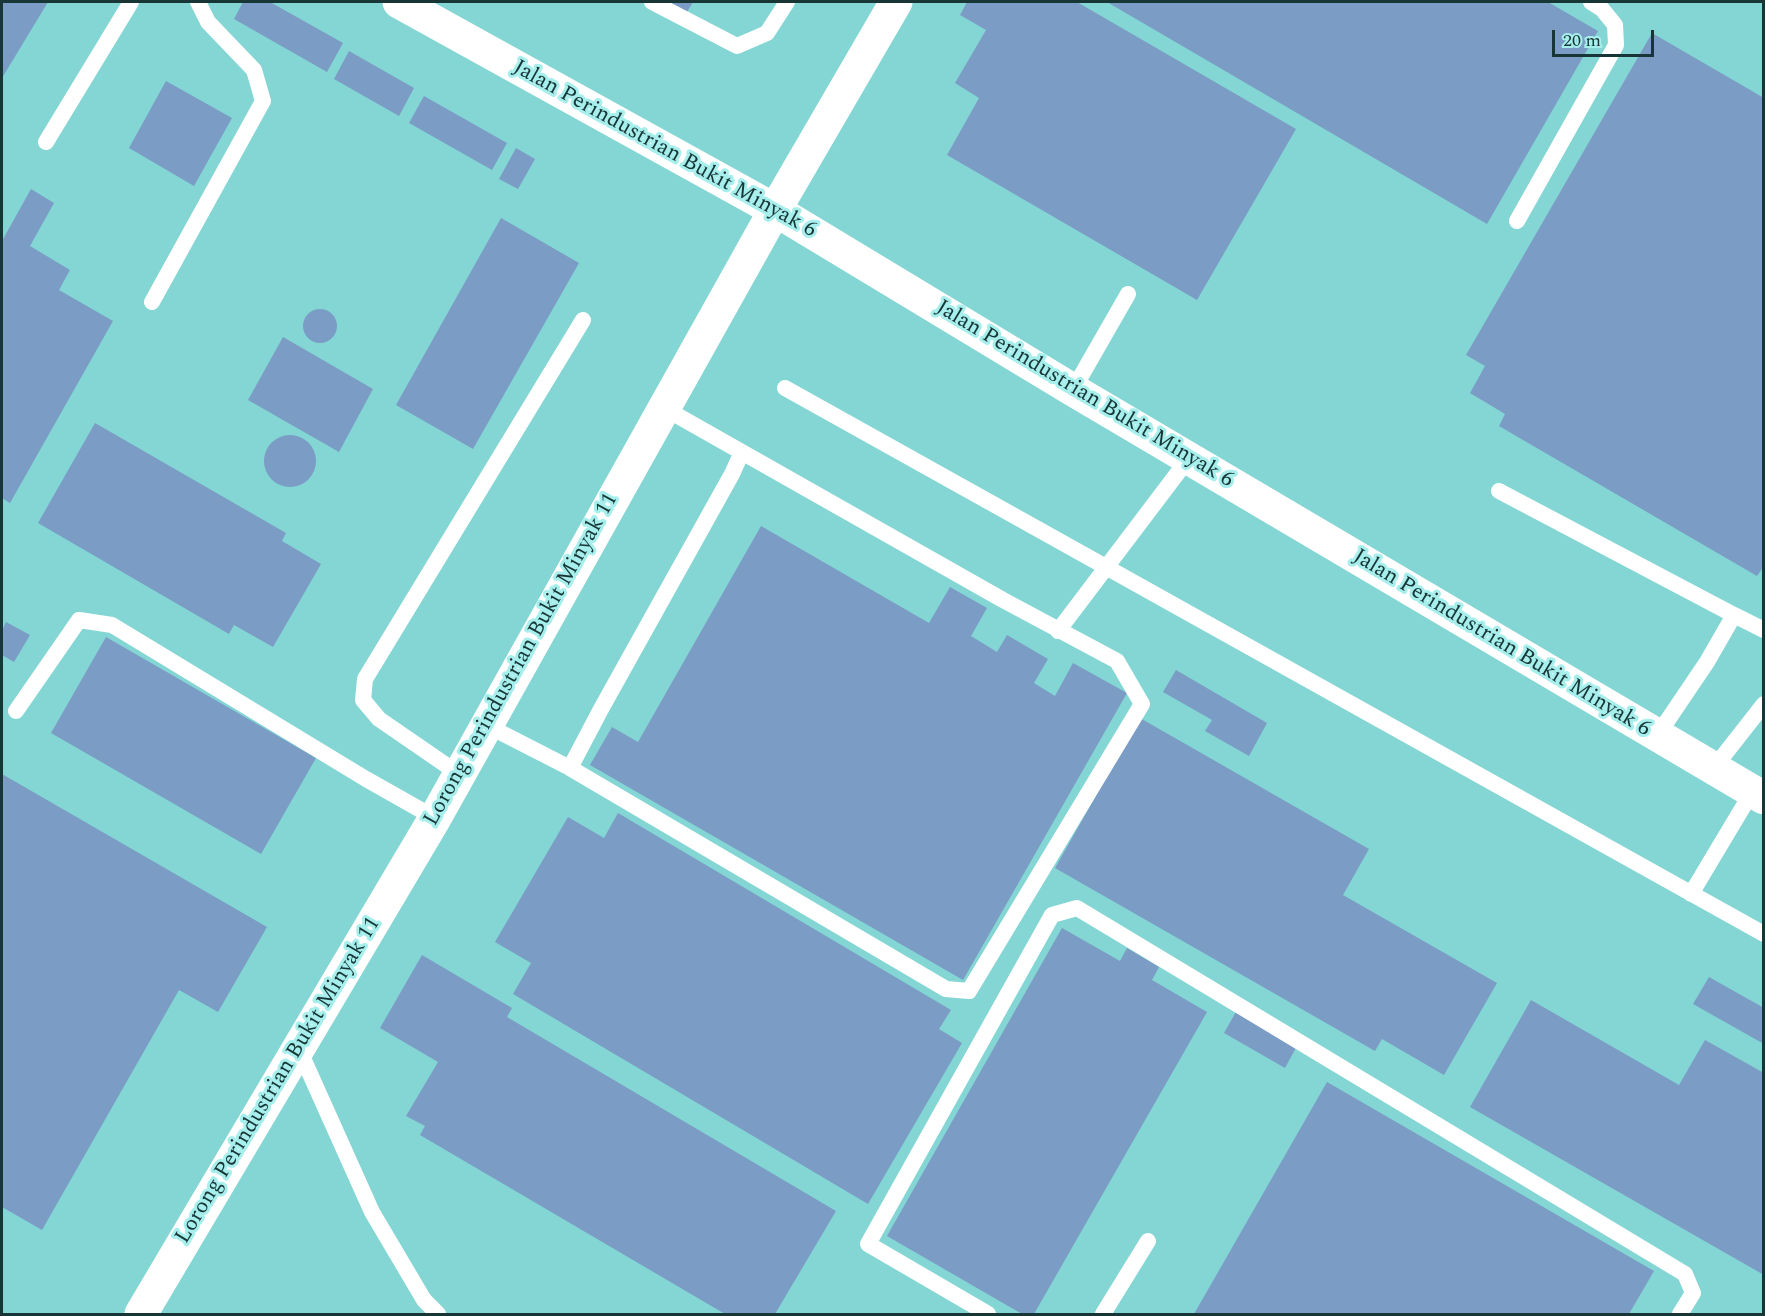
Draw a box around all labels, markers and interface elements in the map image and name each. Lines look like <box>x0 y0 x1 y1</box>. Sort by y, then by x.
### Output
scale bar <box>1555 18 1657 56</box>
text: 20 m <box>1563 27 1601 54</box>
street label: Jalan Perindustrian Bukit Minyak 6 <box>508 55 820 245</box>
street label: Jalan Perindustrian Bukit Minyak 6 <box>930 295 1238 495</box>
street label: Lorong Perindustrian Bukit Minyak 11 <box>419 489 625 831</box>
street label: Jalan Perindustrian Bukit Minyak 6 <box>1347 544 1655 744</box>
street label: Lorong Perindustrian Bukit Minyak 11 <box>171 913 387 1249</box>

